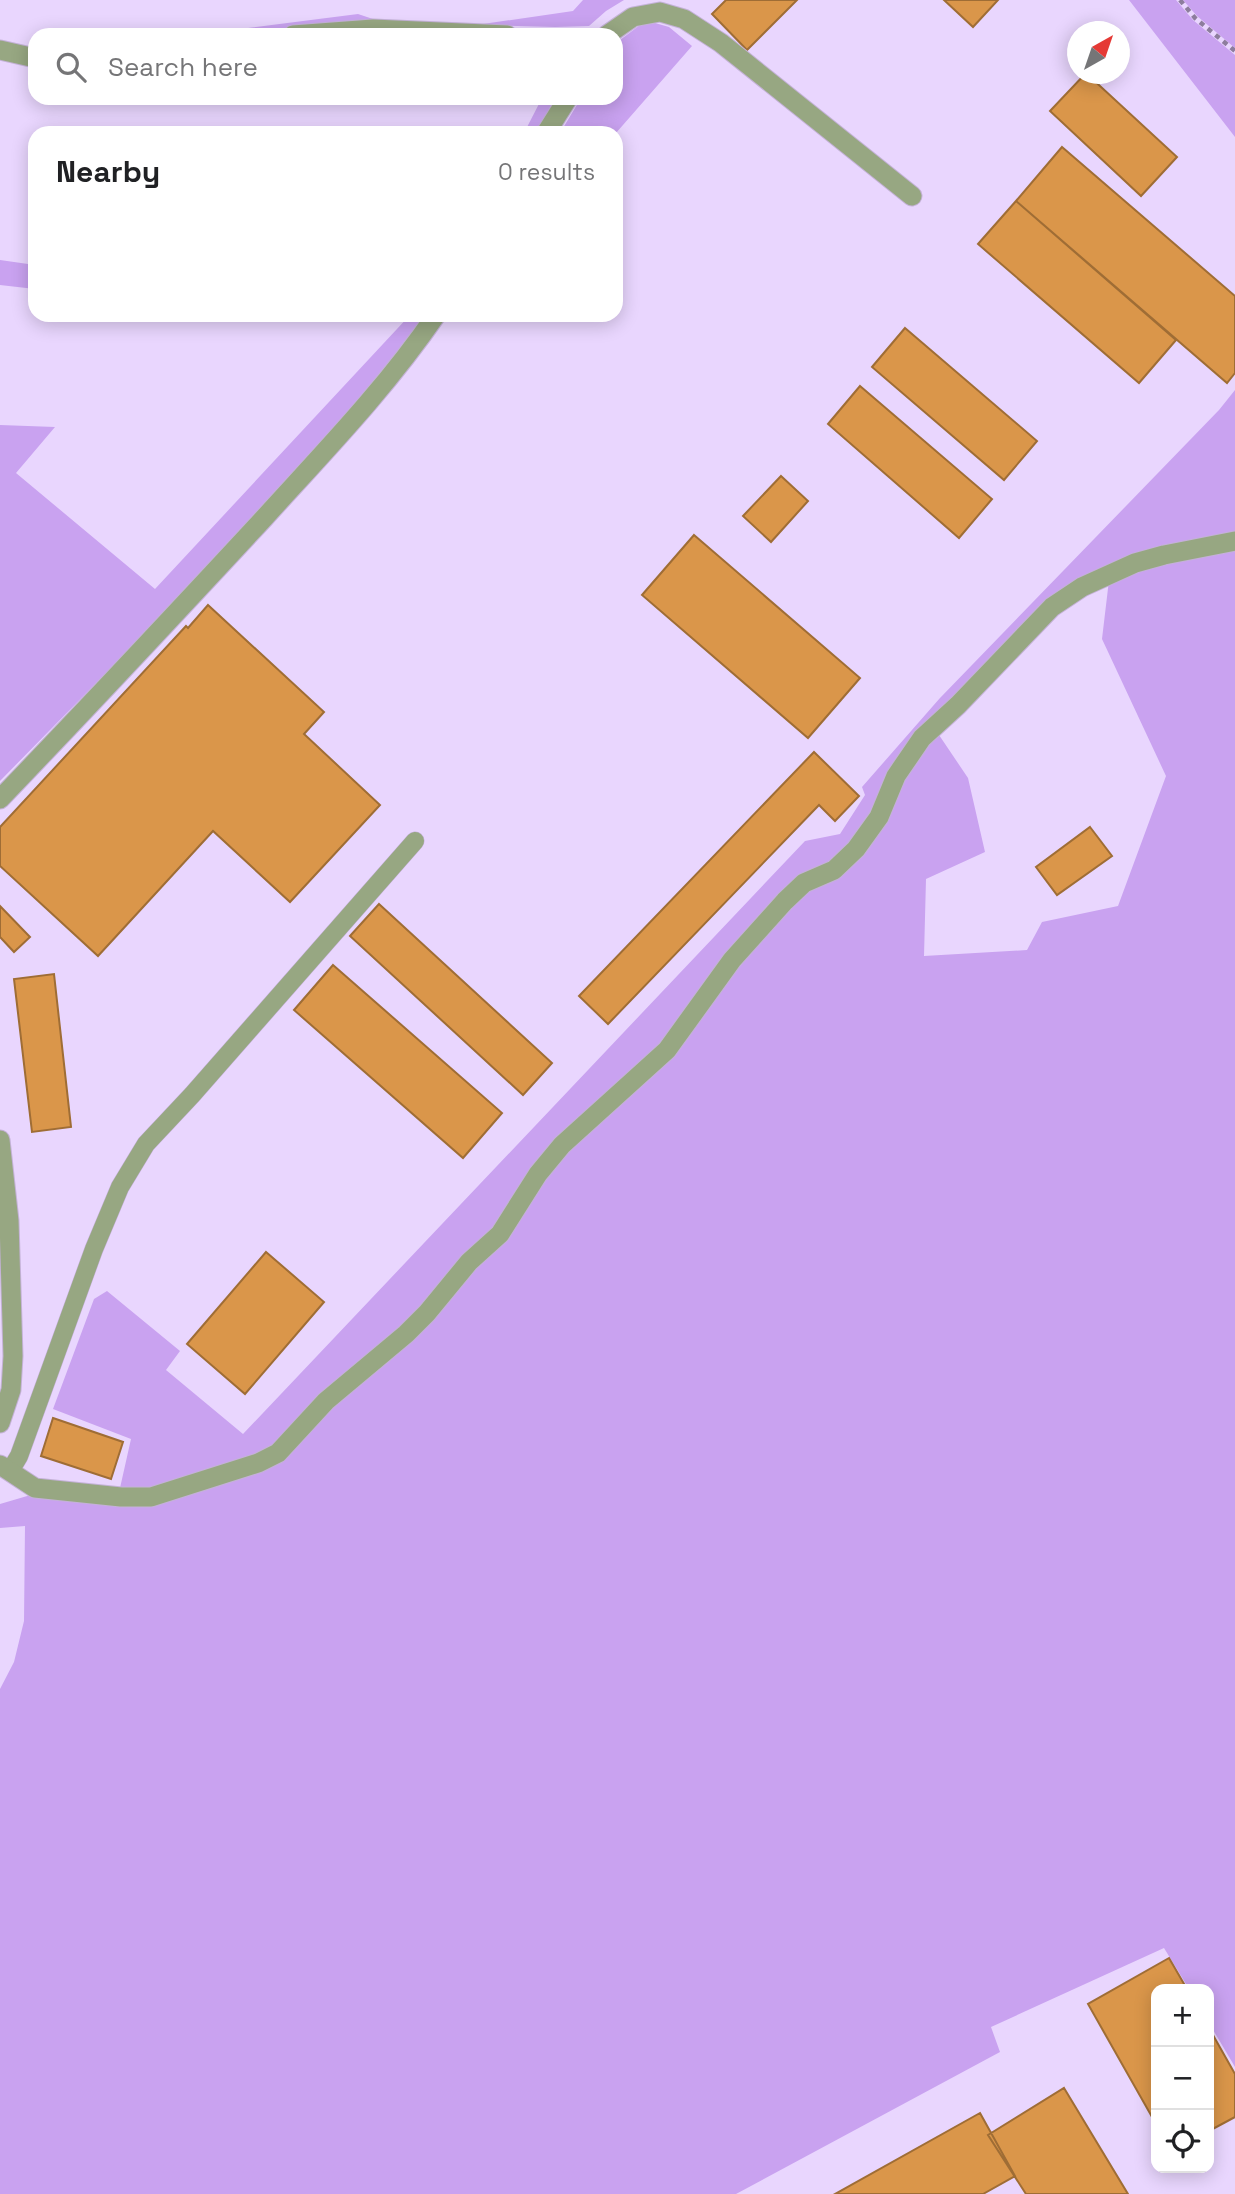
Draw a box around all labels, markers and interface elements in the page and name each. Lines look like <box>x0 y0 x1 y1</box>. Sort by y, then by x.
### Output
north arrow <box>1067 21 1130 84</box>
search box <box>28 28 623 105</box>
icon: search <box>52 48 90 86</box>
text: Search here <box>108 50 258 84</box>
text: Nearby <box>56 152 160 191</box>
text: 0 results <box>498 157 595 187</box>
map controls <box>1151 1984 1214 2173</box>
button: + <box>1151 1984 1214 2047</box>
button: − <box>1151 2047 1214 2110</box>
button: locate <box>1151 2110 1214 2173</box>

